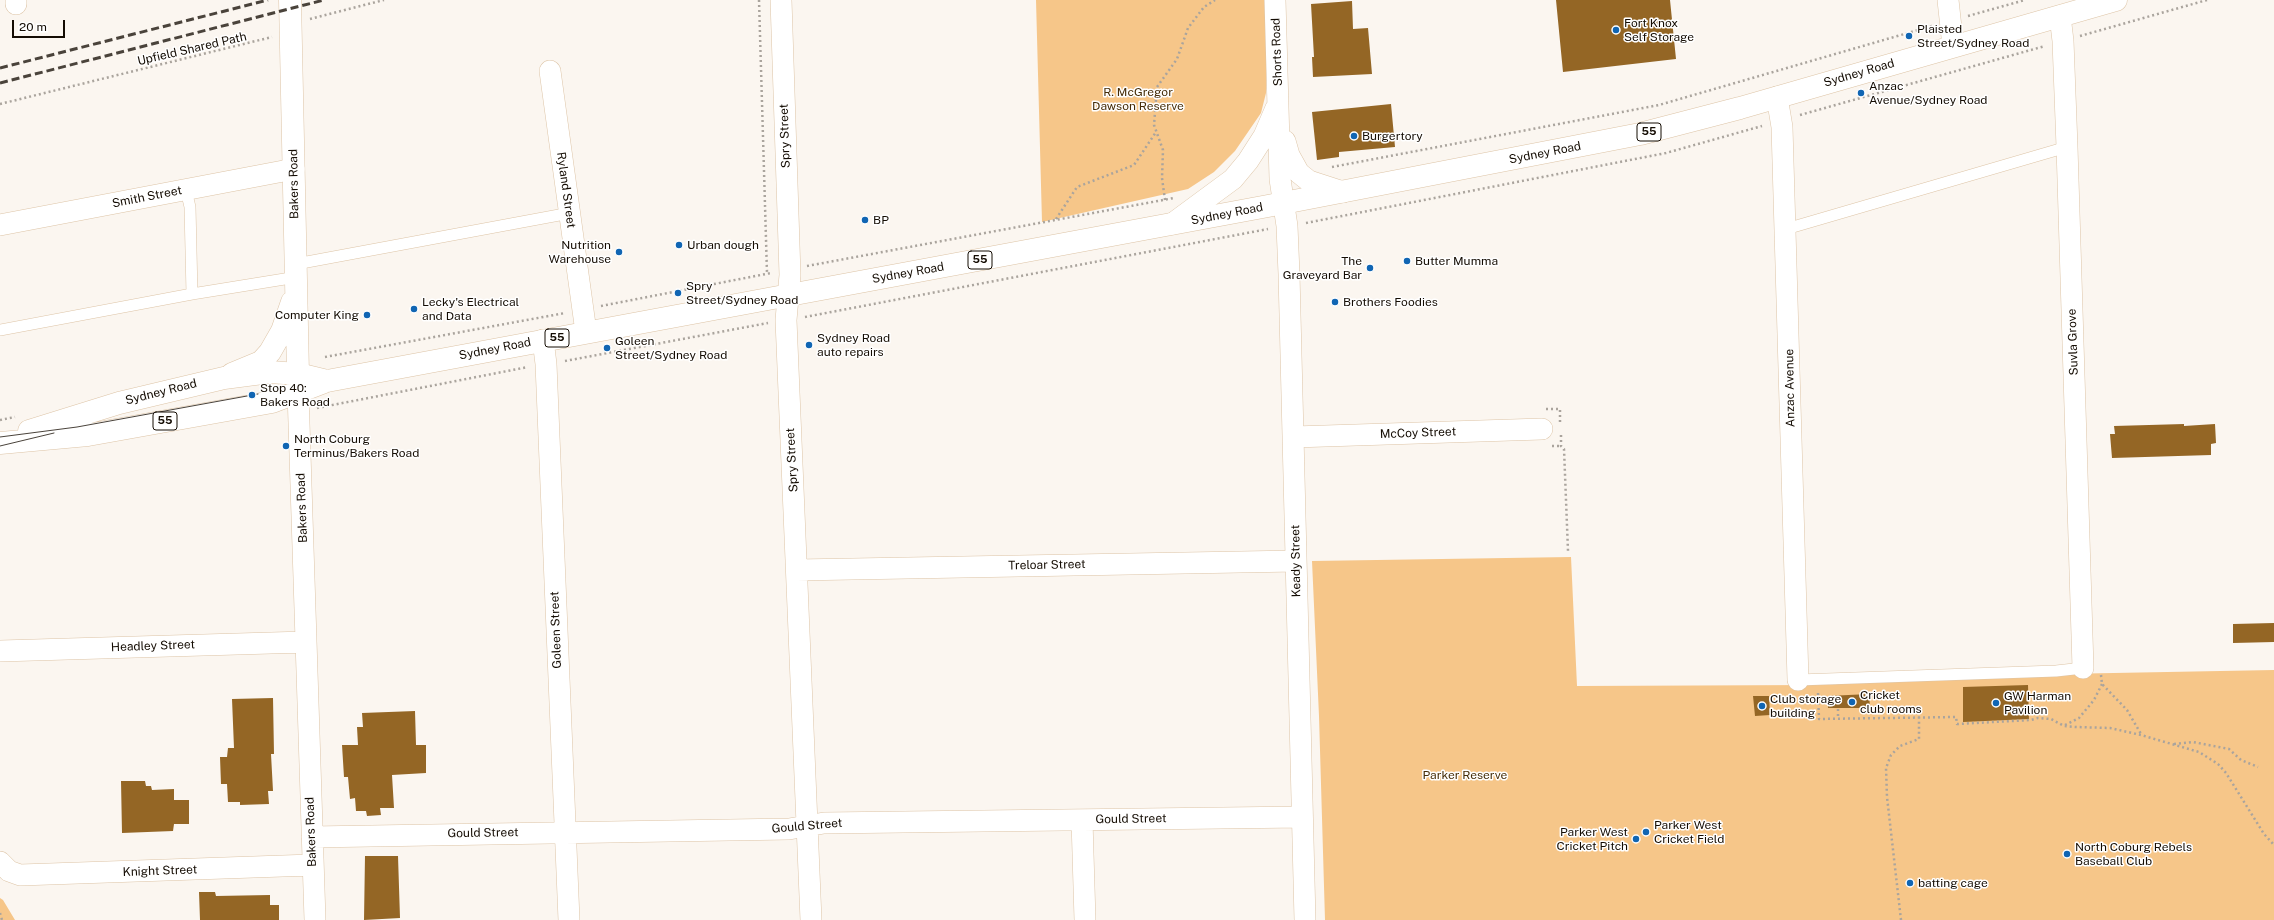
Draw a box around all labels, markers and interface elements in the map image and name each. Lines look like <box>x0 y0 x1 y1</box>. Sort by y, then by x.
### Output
scale bar <box>14 12 67 38</box>
place label: Fort Knox Self Storage <box>1624 16 1694 44</box>
street label: Shorts Road <box>1269 18 1285 86</box>
text: 20 m <box>19 20 47 34</box>
place label: Plaisted Street/Sydney Road <box>1917 22 2029 50</box>
marker: Fort Knox Self Storage <box>1611 25 1621 35</box>
street label: Upfield Shared Path <box>136 29 248 69</box>
marker: Plaisted Street/Sydney Road <box>1904 31 1914 41</box>
street label: Sydney Road <box>1822 56 1896 90</box>
place label: Anzac Avenue/Sydney Road <box>1869 79 1987 107</box>
park label: R. McGregor Dawson Reserve <box>1092 85 1184 113</box>
marker: Anzac Avenue/Sydney Road <box>1856 88 1866 98</box>
street label: Spry Street <box>777 104 793 168</box>
road number: 55 <box>1637 123 1661 141</box>
place label: Burgertory <box>1362 129 1423 143</box>
marker: Burgertory <box>1349 131 1359 141</box>
street label: Sydney Road <box>1508 139 1582 167</box>
street label: Bakers Road <box>286 149 302 219</box>
street label: Ryland Street <box>554 151 578 229</box>
street label: Smith Street <box>111 183 183 211</box>
street label: Sydney Road <box>1190 200 1264 228</box>
place label: BP <box>873 213 889 227</box>
marker: BP <box>860 215 870 225</box>
place label: Nutrition Warehouse <box>549 238 611 266</box>
place label: Urban dough <box>687 238 759 252</box>
marker: Urban dough <box>674 240 684 250</box>
marker: Nutrition Warehouse <box>614 247 624 257</box>
road number: 55 <box>968 251 992 269</box>
place label: The Graveyard Bar <box>1283 254 1362 282</box>
place label: Butter Mumma <box>1415 254 1498 268</box>
marker: Butter Mumma <box>1402 256 1412 266</box>
street label: Sydney Road <box>871 260 945 286</box>
marker: The Graveyard Bar <box>1365 263 1375 273</box>
place label: Spry Street/Sydney Road <box>686 279 798 307</box>
marker: Spry Street/Sydney Road <box>673 288 683 298</box>
place label: Lecky's Electrical and Data <box>422 295 519 323</box>
place label: Brothers Foodies <box>1343 295 1438 309</box>
marker: Brothers Foodies <box>1330 297 1340 307</box>
marker: Lecky's Electrical and Data <box>409 304 419 314</box>
place label: Computer King <box>275 308 359 322</box>
street label: Suvla Grove <box>2065 308 2081 376</box>
marker: Computer King <box>362 310 372 320</box>
road number: 55 <box>545 329 569 347</box>
place label: Sydney Road auto repairs <box>817 331 890 359</box>
place label: Goleen Street/Sydney Road <box>615 334 727 362</box>
street label: Sydney Road <box>458 335 532 363</box>
marker: Sydney Road auto repairs <box>804 340 814 350</box>
marker: Goleen Street/Sydney Road <box>602 343 612 353</box>
street label: Anzac Avenue <box>1782 349 1798 427</box>
street label: Sydney Road <box>124 376 198 408</box>
place label: Stop 40: Bakers Road <box>260 381 330 409</box>
marker: Stop 40: Bakers Road <box>247 390 257 400</box>
road number: 55 <box>153 412 177 430</box>
street label: McCoy Street <box>1380 424 1456 442</box>
street label: Spry Street <box>783 427 801 493</box>
place label: North Coburg Terminus/Bakers Road <box>294 432 419 460</box>
marker: North Coburg Terminus/Bakers Road <box>281 441 291 451</box>
street label: Bakers Road <box>294 473 310 543</box>
street label: Keady Street <box>1288 525 1304 597</box>
street label: Treloar Street <box>1008 557 1086 573</box>
street label: Goleen Street <box>547 591 565 669</box>
street label: Headley Street <box>111 637 195 655</box>
place label: Cricket club rooms <box>1860 688 1922 716</box>
place label: GW Harman Pavilion <box>2004 689 2071 717</box>
place label: Club storage building <box>1770 692 1841 720</box>
marker: Cricket club rooms <box>1847 697 1857 707</box>
marker: GW Harman Pavilion <box>1991 698 2001 708</box>
marker: Club storage building <box>1757 701 1767 711</box>
park label: Parker Reserve <box>1423 768 1507 782</box>
street label: Bakers Road <box>303 797 319 867</box>
street label: Gould Street <box>1095 811 1167 827</box>
street label: Gould Street <box>771 816 843 836</box>
place label: Parker West Cricket Field <box>1654 818 1724 846</box>
street label: Gould Street <box>447 825 519 841</box>
place label: Parker West Cricket Pitch <box>1557 825 1628 853</box>
marker: Parker West Cricket Field <box>1641 827 1651 837</box>
marker: Parker West Cricket Pitch <box>1631 834 1641 844</box>
place label: North Coburg Rebels Baseball Club <box>2075 840 2192 868</box>
marker: North Coburg Rebels Baseball Club <box>2062 849 2072 859</box>
street label: Knight Street <box>122 862 198 880</box>
place label: batting cage <box>1918 876 1988 890</box>
marker: batting cage <box>1905 878 1915 888</box>

